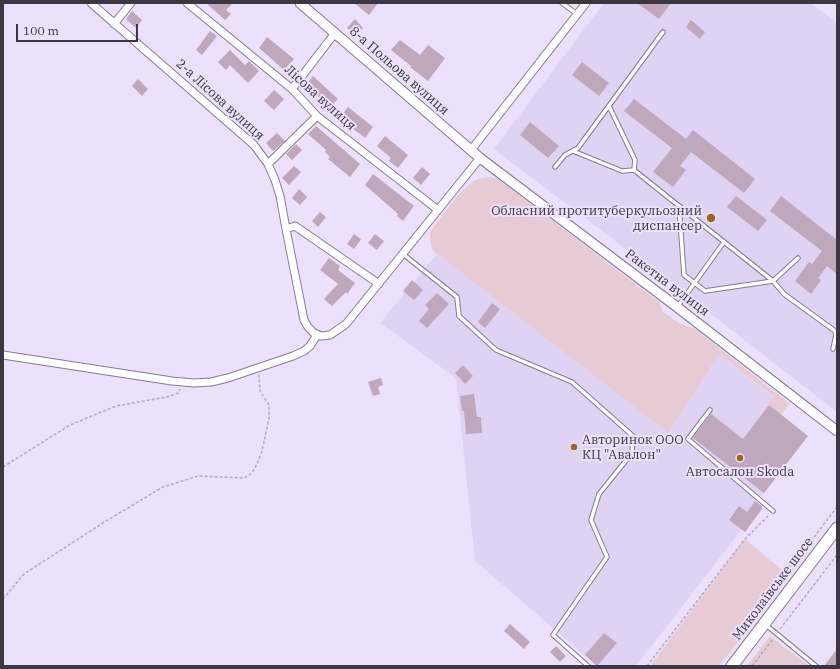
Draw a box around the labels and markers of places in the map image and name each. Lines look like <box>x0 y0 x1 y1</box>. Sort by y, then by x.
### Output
place label: Обласний протитуберкульозний диспансер <box>491 203 702 234</box>
marker: Обласний протитуберкульозний диспансер <box>705 212 717 224</box>
place label: Авторинок ООО КЦ "Авалон" <box>582 432 684 463</box>
marker: Авторинок ООО КЦ "Авалон" <box>569 442 579 452</box>
marker: Автосалон Skoda <box>735 453 745 463</box>
place label: Автосалон Skoda <box>686 464 794 480</box>

